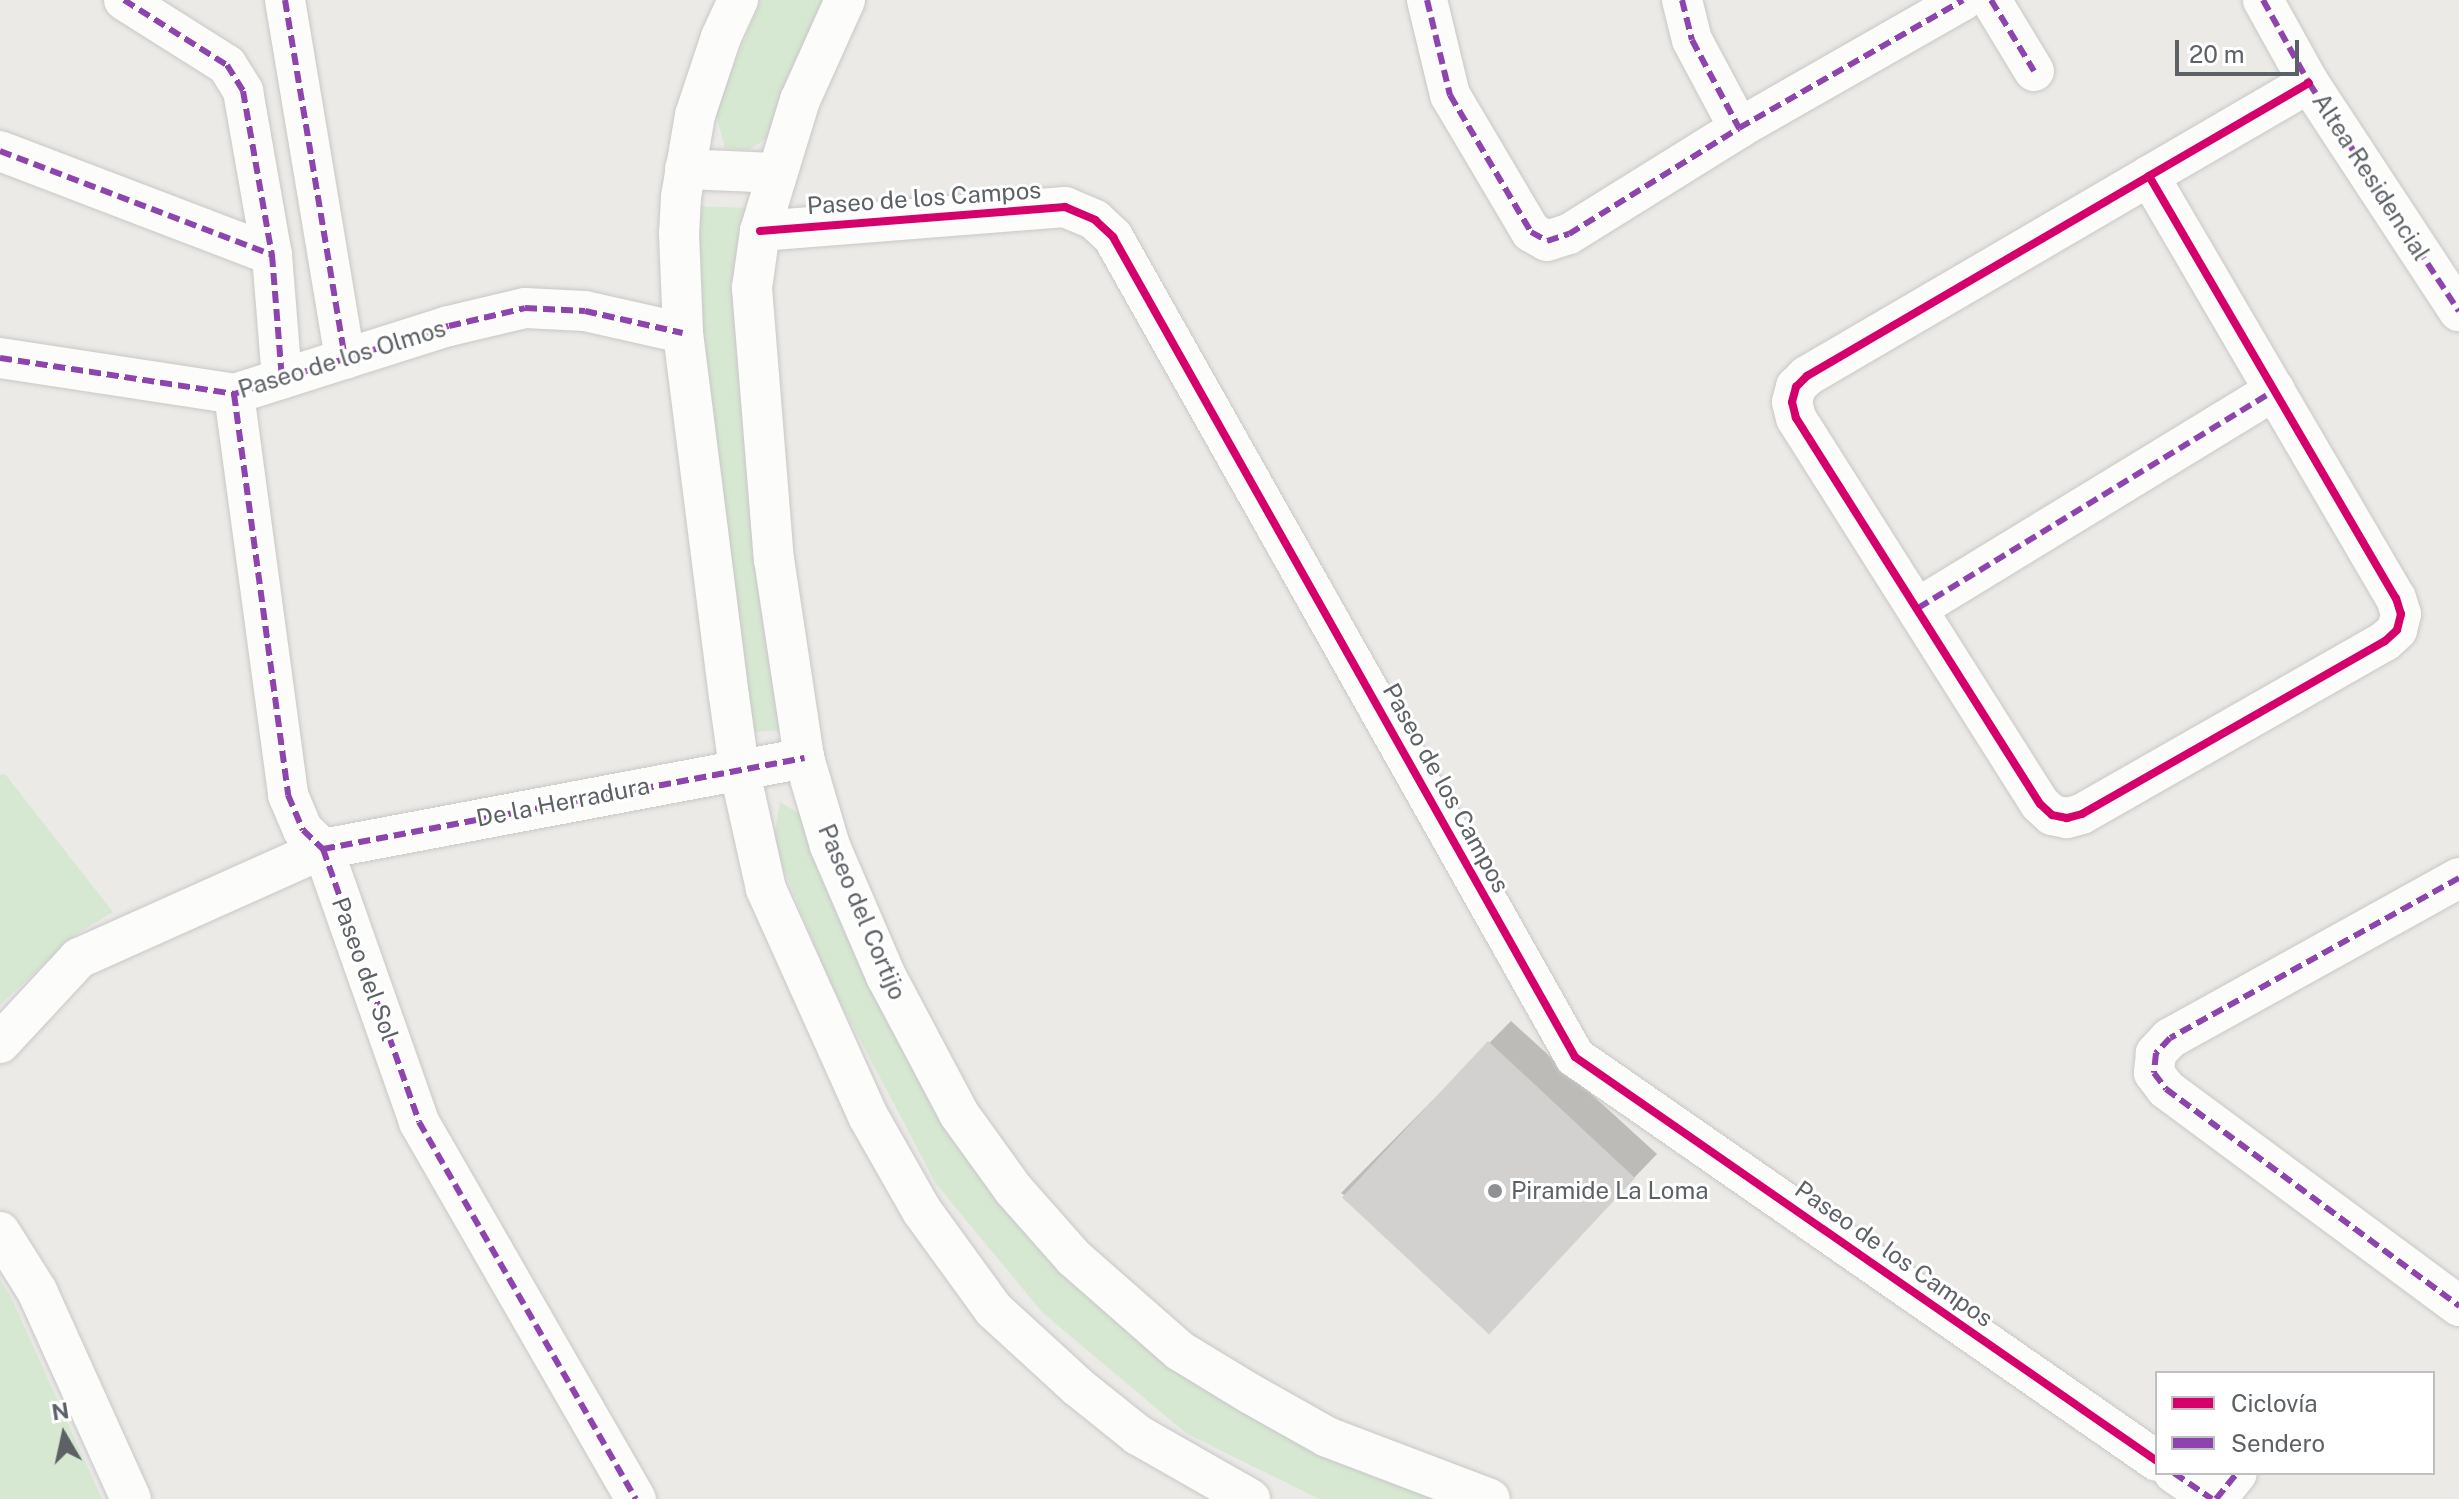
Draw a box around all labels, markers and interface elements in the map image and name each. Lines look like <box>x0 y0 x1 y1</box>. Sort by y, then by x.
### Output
scale bar <box>2179 24 2303 74</box>
text: 20 m <box>2189 40 2245 68</box>
street label: Altea Residencial <box>2306 88 2436 266</box>
street label: Paseo de los Campos <box>806 175 1042 221</box>
street label: Paseo de los Olmos <box>234 314 450 404</box>
street label: Paseo de los Campos <box>1376 678 1516 898</box>
street label: De la Herradura <box>474 771 652 833</box>
street label: Paseo del Cortijo <box>812 820 912 1004</box>
street label: Paseo del Sol <box>326 893 404 1045</box>
street label: Paseo de los Campos <box>1789 1175 1999 1333</box>
place label: Piramide La Loma <box>1511 1177 1709 1205</box>
marker: Piramide La Loma <box>1486 1182 1504 1200</box>
legend <box>2155 1371 2435 1475</box>
text: Ciclovía <box>2231 1389 2318 1417</box>
north arrow <box>24 1395 104 1475</box>
text: N <box>50 1397 71 1425</box>
text: Sendero <box>2231 1429 2325 1457</box>

